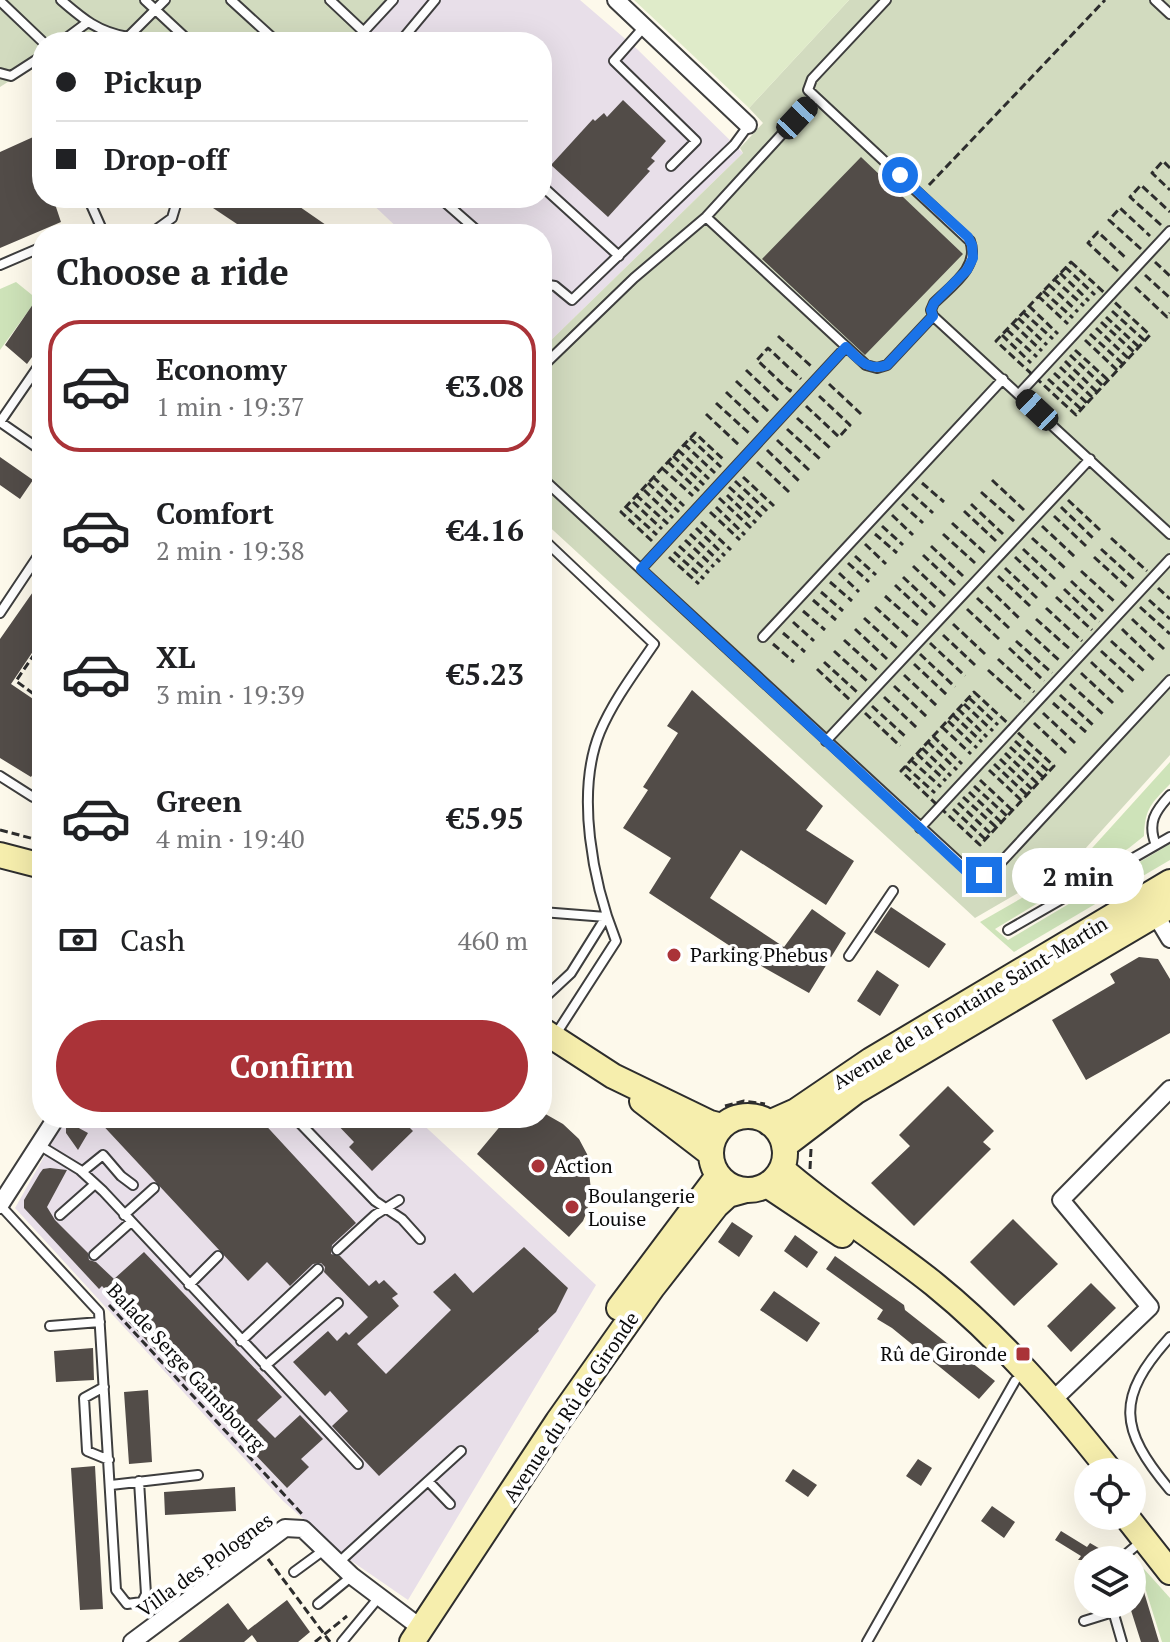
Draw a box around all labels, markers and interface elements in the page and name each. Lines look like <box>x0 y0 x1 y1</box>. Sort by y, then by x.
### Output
text: Pickup <box>104 62 202 102</box>
car <box>772 92 822 144</box>
text: Drop-off <box>104 139 228 179</box>
route start <box>882 157 918 193</box>
text: Choose a ride <box>56 248 289 295</box>
text: Economy <box>156 349 287 389</box>
icon: car <box>60 350 132 422</box>
text: €3.08 <box>447 366 524 406</box>
car <box>1011 385 1063 435</box>
text: 1 min · 19:37 <box>156 389 305 423</box>
text: Comfort <box>156 493 274 533</box>
icon: car <box>60 494 132 566</box>
text: €4.16 <box>447 510 524 550</box>
text: 2 min · 19:38 <box>156 533 305 567</box>
text: XL <box>156 637 195 677</box>
icon: car <box>60 638 132 710</box>
text: €5.23 <box>447 654 524 694</box>
text: 3 min · 19:39 <box>156 677 305 711</box>
text: Green <box>156 781 242 821</box>
icon: car <box>60 782 132 854</box>
text: €5.95 <box>447 798 524 838</box>
text: 4 min · 19:40 <box>156 821 305 855</box>
callout: 2 min <box>1012 847 1144 903</box>
route end <box>966 857 1002 893</box>
text: 2 min <box>1042 859 1114 893</box>
street label: Avenue de la Fontaine Saint-Martin <box>827 910 1112 1095</box>
icon: cash <box>56 918 100 962</box>
text: Cash <box>120 920 185 960</box>
text: 460 m <box>458 923 528 957</box>
place label: Parking Phebus <box>690 941 828 968</box>
marker: Parking Phebus <box>665 946 683 964</box>
button: Confirm <box>56 1020 528 1112</box>
place label: Action <box>554 1152 613 1179</box>
marker: Action <box>529 1157 547 1175</box>
place label: Boulangerie Louise <box>588 1182 695 1232</box>
marker: Boulangerie Louise <box>563 1198 581 1216</box>
street label: Balade Serge Gainsbourg <box>101 1277 272 1457</box>
street label: Avenue du Rû de Gironde <box>497 1306 645 1507</box>
place label: Rû de Gironde <box>880 1340 1007 1367</box>
marker: Rû de Gironde <box>1014 1345 1032 1363</box>
map controls <box>1074 1458 1146 1618</box>
button: locate <box>1074 1458 1146 1530</box>
street label: Villa des Polognes <box>131 1506 278 1623</box>
button: layers <box>1074 1546 1146 1618</box>

